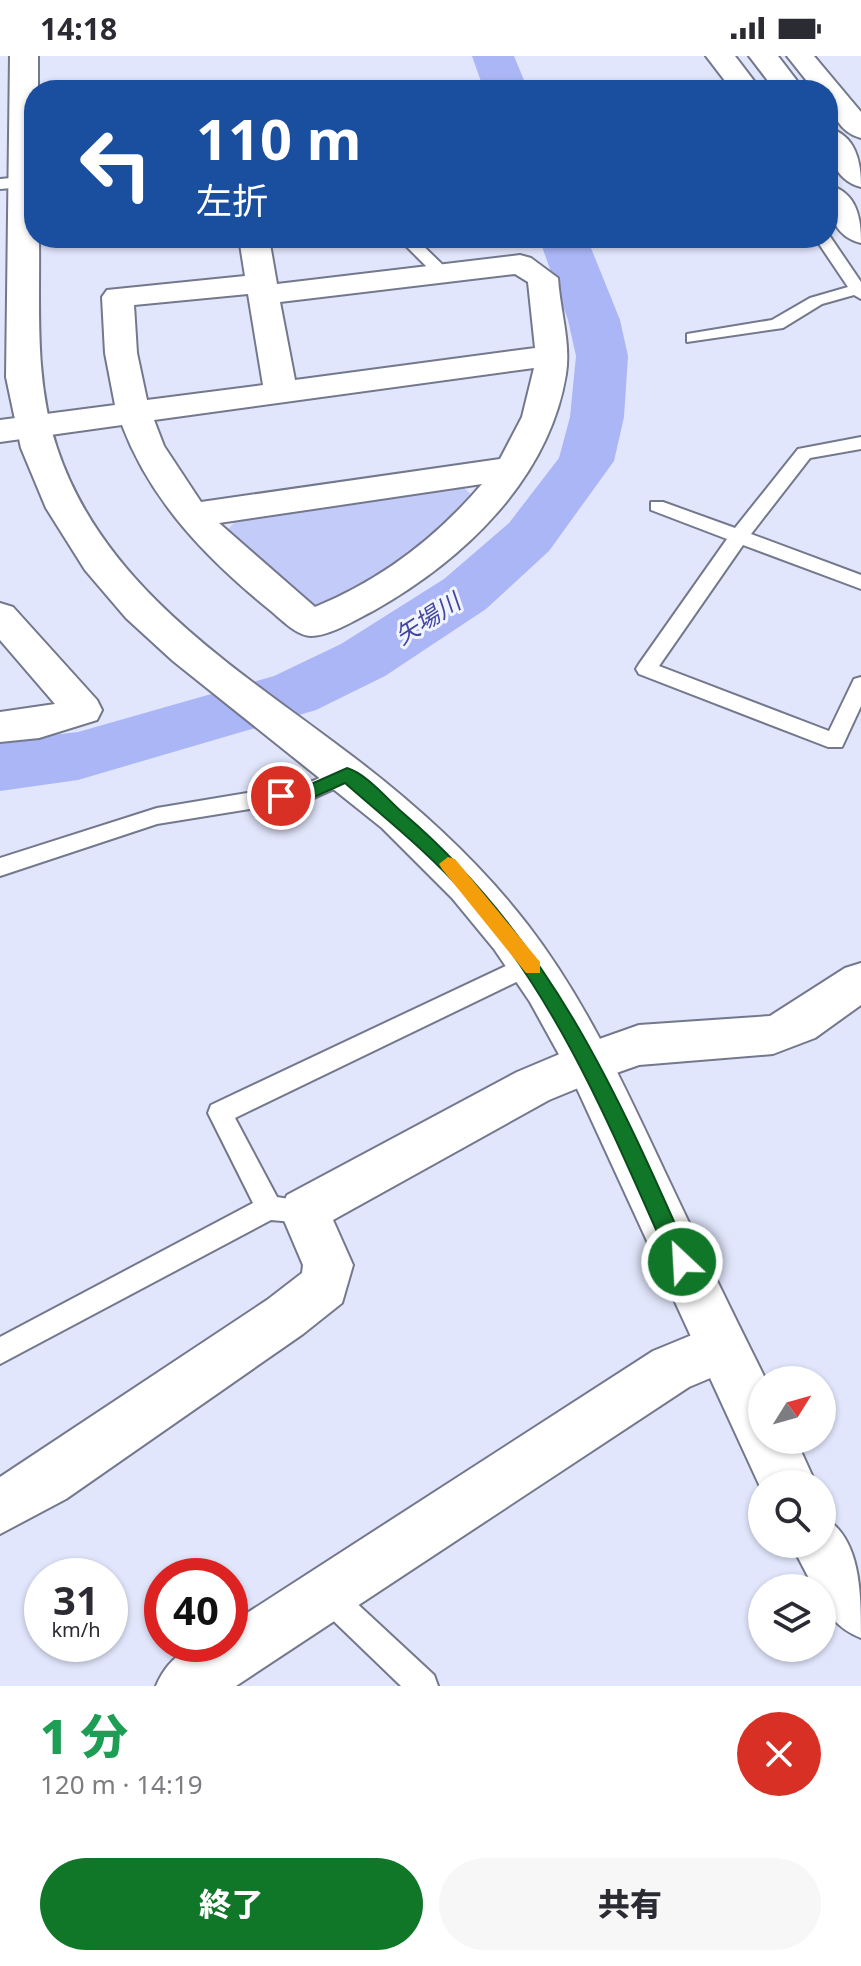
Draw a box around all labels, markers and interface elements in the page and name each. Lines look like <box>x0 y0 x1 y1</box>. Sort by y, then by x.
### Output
text: 14:18 <box>40 8 117 49</box>
text: 110 m <box>196 100 361 176</box>
icon: left <box>64 112 168 216</box>
text: 左折 <box>196 176 268 225</box>
water label: 矢場川 <box>388 583 469 651</box>
pin <box>247 762 315 830</box>
icon: arrive <box>259 774 303 818</box>
position arrow <box>640 1220 724 1304</box>
north arrow <box>748 1366 836 1454</box>
map controls <box>748 1366 836 1662</box>
button: search <box>748 1470 836 1558</box>
speed limit sign: 40 <box>144 1558 248 1662</box>
text: 31 <box>53 1572 99 1627</box>
button: layers <box>748 1574 836 1662</box>
text: km/h <box>51 1616 101 1643</box>
text: 1 分 <box>40 1703 128 1768</box>
button: close <box>737 1712 821 1796</box>
text: 120 m · 14:19 <box>40 1766 203 1802</box>
button: 終了 <box>40 1858 423 1950</box>
button: 共有 <box>439 1858 821 1950</box>

